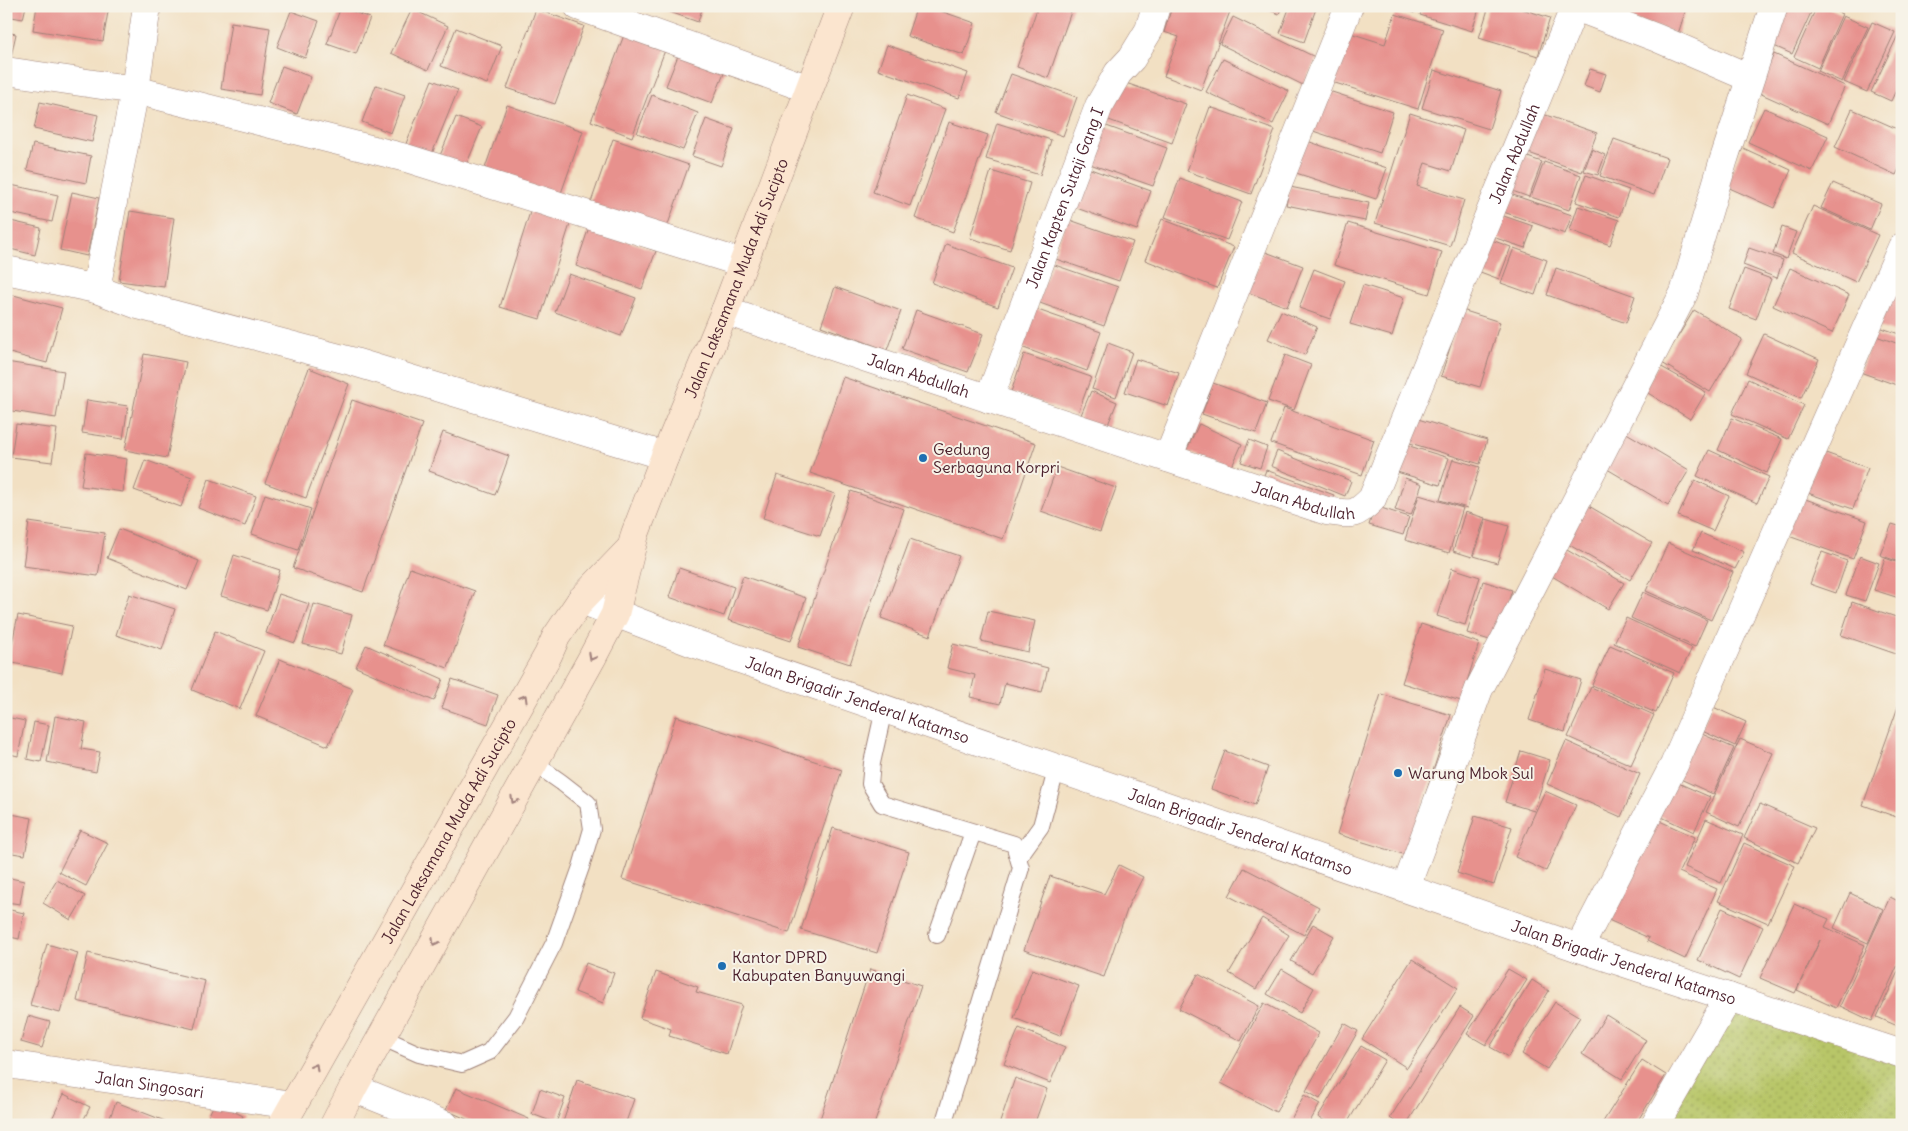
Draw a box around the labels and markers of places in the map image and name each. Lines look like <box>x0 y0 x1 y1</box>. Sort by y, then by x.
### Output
place label: Gedung Serbaguna Korpri <box>933 439 1060 477</box>
marker: Gedung Serbaguna Korpri <box>917 452 929 464</box>
place label: Warung Mbok Sul <box>1408 763 1534 783</box>
marker: Warung Mbok Sul <box>1392 767 1404 779</box>
place label: Kantor DPRD Kabupaten Banyuwangi <box>732 947 905 985</box>
marker: Kantor DPRD Kabupaten Banyuwangi <box>716 960 728 972</box>

